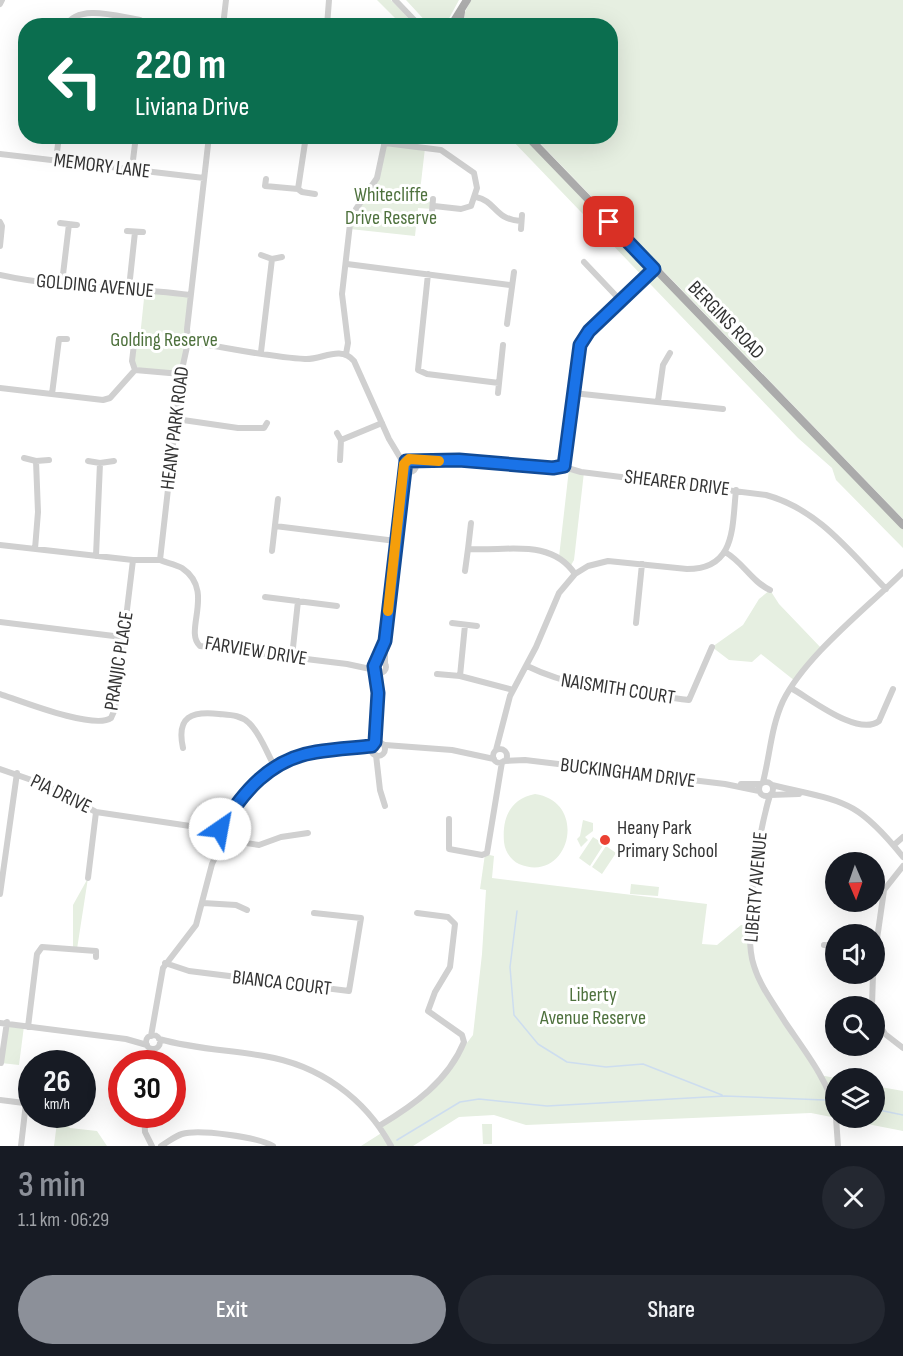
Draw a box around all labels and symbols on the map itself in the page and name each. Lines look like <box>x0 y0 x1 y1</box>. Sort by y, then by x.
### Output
street label: MEMORY LANE <box>52 148 152 184</box>
park label: Whitecliffe Drive Reserve <box>345 183 437 230</box>
pin <box>583 196 634 247</box>
street label: GOLDING AVENUE <box>35 269 155 303</box>
street label: BERGINS ROAD <box>683 276 769 364</box>
park label: Golding Reserve <box>110 328 218 352</box>
street label: HEANY PARK ROAD <box>156 365 194 491</box>
street label: SHEARER DRIVE <box>623 465 731 501</box>
street label: PRANJIC PLACE <box>99 610 139 712</box>
street label: FARVIEW DRIVE <box>203 631 309 671</box>
street label: NAISMITH COURT <box>559 668 677 710</box>
street label: BUCKINGHAM DRIVE <box>559 753 697 793</box>
street label: PIA DRIVE <box>27 769 95 819</box>
position arrow <box>188 797 252 861</box>
place label: Heany Park Primary School <box>617 816 718 863</box>
street label: LIBERTY AVENUE <box>739 831 773 943</box>
marker: Heany Park Primary School <box>598 833 612 847</box>
north arrow <box>825 852 885 912</box>
street label: BIANCA COURT <box>231 965 333 1001</box>
park label: Liberty Avenue Reserve <box>539 983 646 1030</box>
speed limit sign: 30 <box>108 1050 186 1128</box>

